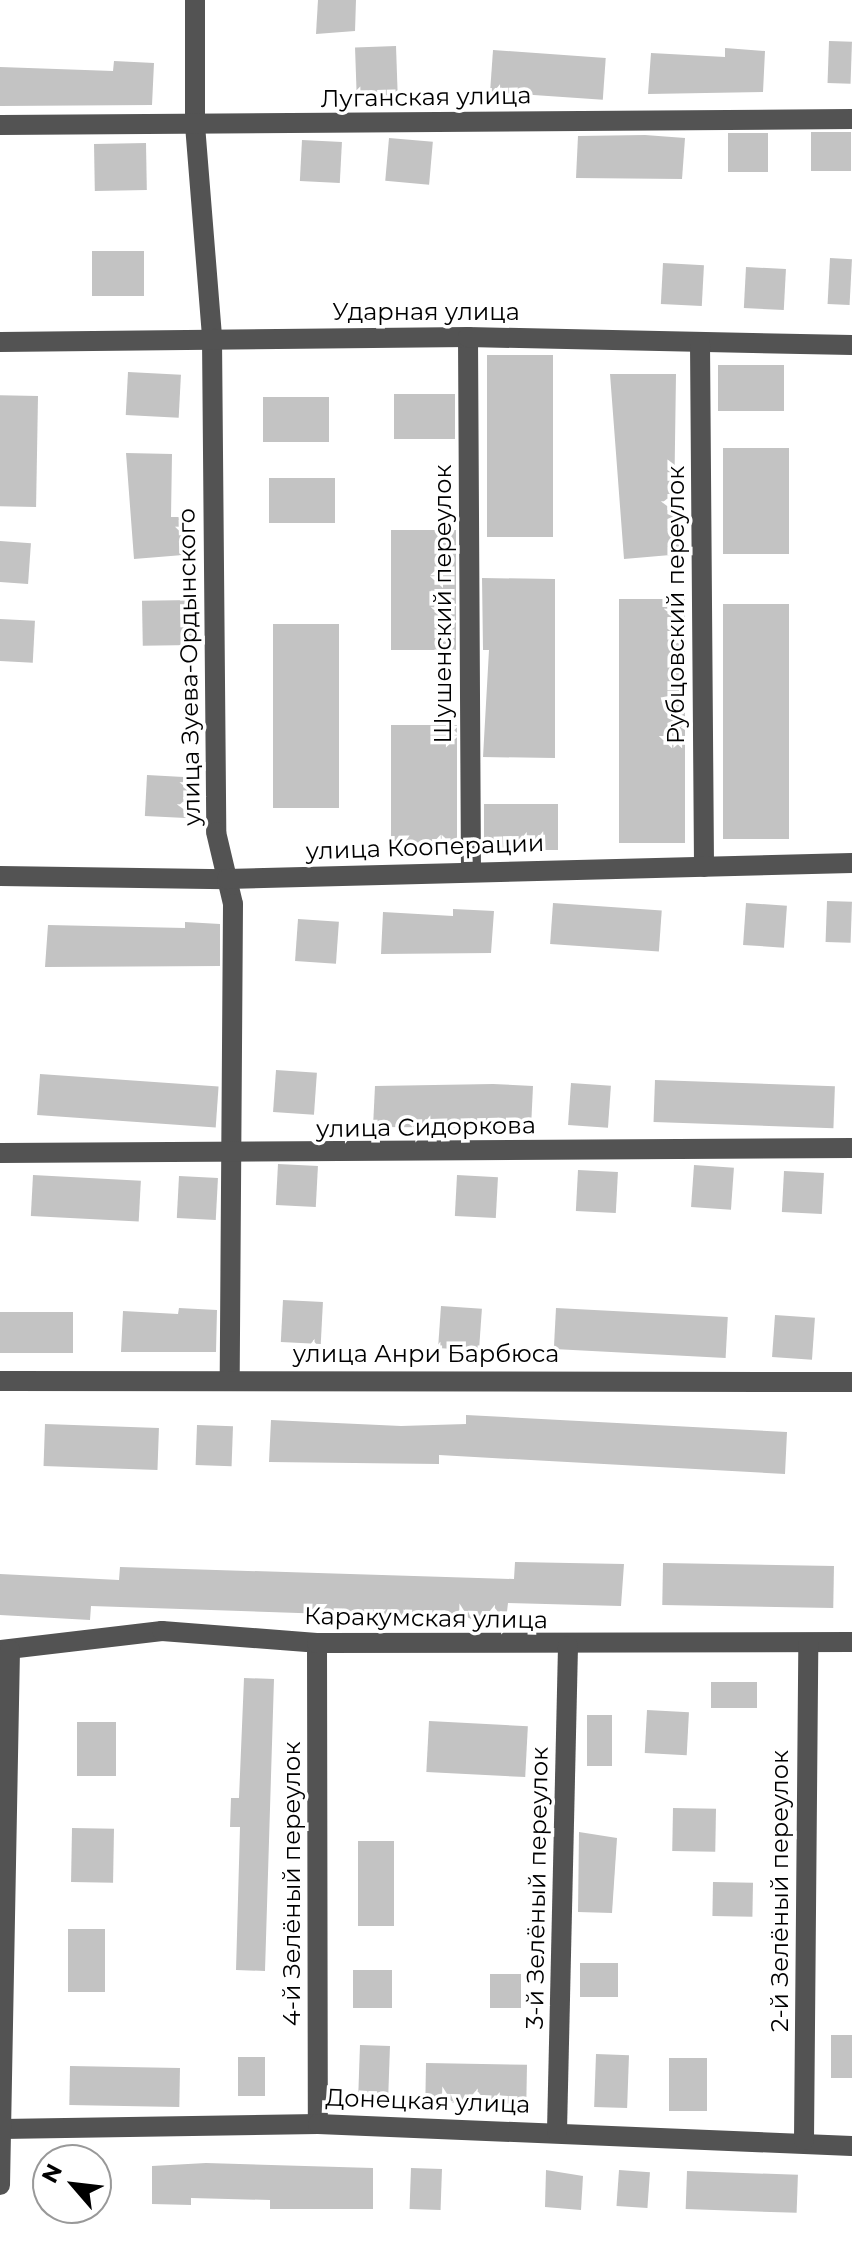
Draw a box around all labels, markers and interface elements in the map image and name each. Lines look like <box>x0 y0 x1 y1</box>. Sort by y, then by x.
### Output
street label: Луганская улица <box>320 81 532 113</box>
street label: Ударная улица <box>332 298 520 326</box>
street label: Шушенский переулок <box>429 465 457 743</box>
street label: Рубцовский переулок <box>662 466 690 744</box>
street label: улица Зуева-Ордынского <box>172 508 206 826</box>
street label: улица Кооперации <box>305 828 545 866</box>
street label: улица Сидоркова <box>316 1111 536 1143</box>
street label: улица Анри Барбюса <box>293 1340 559 1368</box>
street label: Каракумская улица <box>304 1601 548 1635</box>
street label: 4-й Зелёный переулок <box>278 1742 306 2026</box>
street label: 3-й Зелёный переулок <box>520 1747 554 2029</box>
street label: 2-й Зелёный переулок <box>766 1750 794 2032</box>
street label: Донецкая улица <box>325 2083 531 2119</box>
north arrow <box>32 2144 112 2224</box>
text: N <box>36 2159 68 2188</box>

